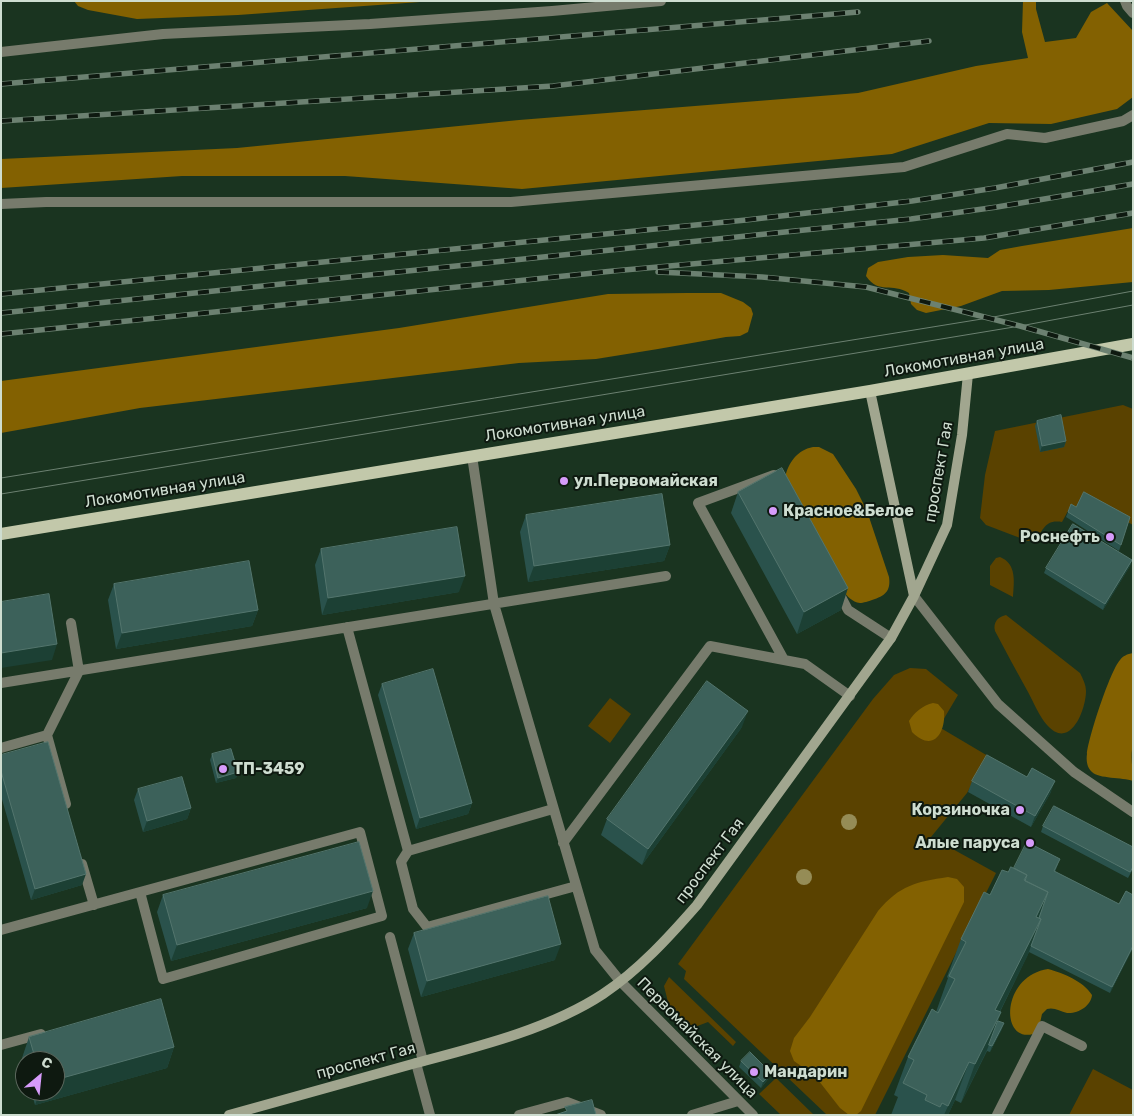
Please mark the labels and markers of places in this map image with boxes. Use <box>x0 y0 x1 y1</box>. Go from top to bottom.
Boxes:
place label: ул.Первомайская <box>574 471 718 491</box>
marker: ул.Первомайская <box>558 475 570 487</box>
place label: Красное&Белое <box>783 501 914 521</box>
marker: Красное&Белое <box>767 505 779 517</box>
place label: Роснефть <box>1020 527 1100 547</box>
marker: Роснефть <box>1104 531 1116 543</box>
place label: ТП-3459 <box>233 759 304 779</box>
marker: ТП-3459 <box>217 763 229 775</box>
place label: Корзиночка <box>911 800 1010 820</box>
marker: Корзиночка <box>1014 804 1026 816</box>
place label: Алые паруса <box>915 833 1020 853</box>
marker: Алые паруса <box>1024 837 1036 849</box>
place label: Мандарин <box>764 1062 847 1082</box>
marker: Мандарин <box>748 1066 760 1078</box>

